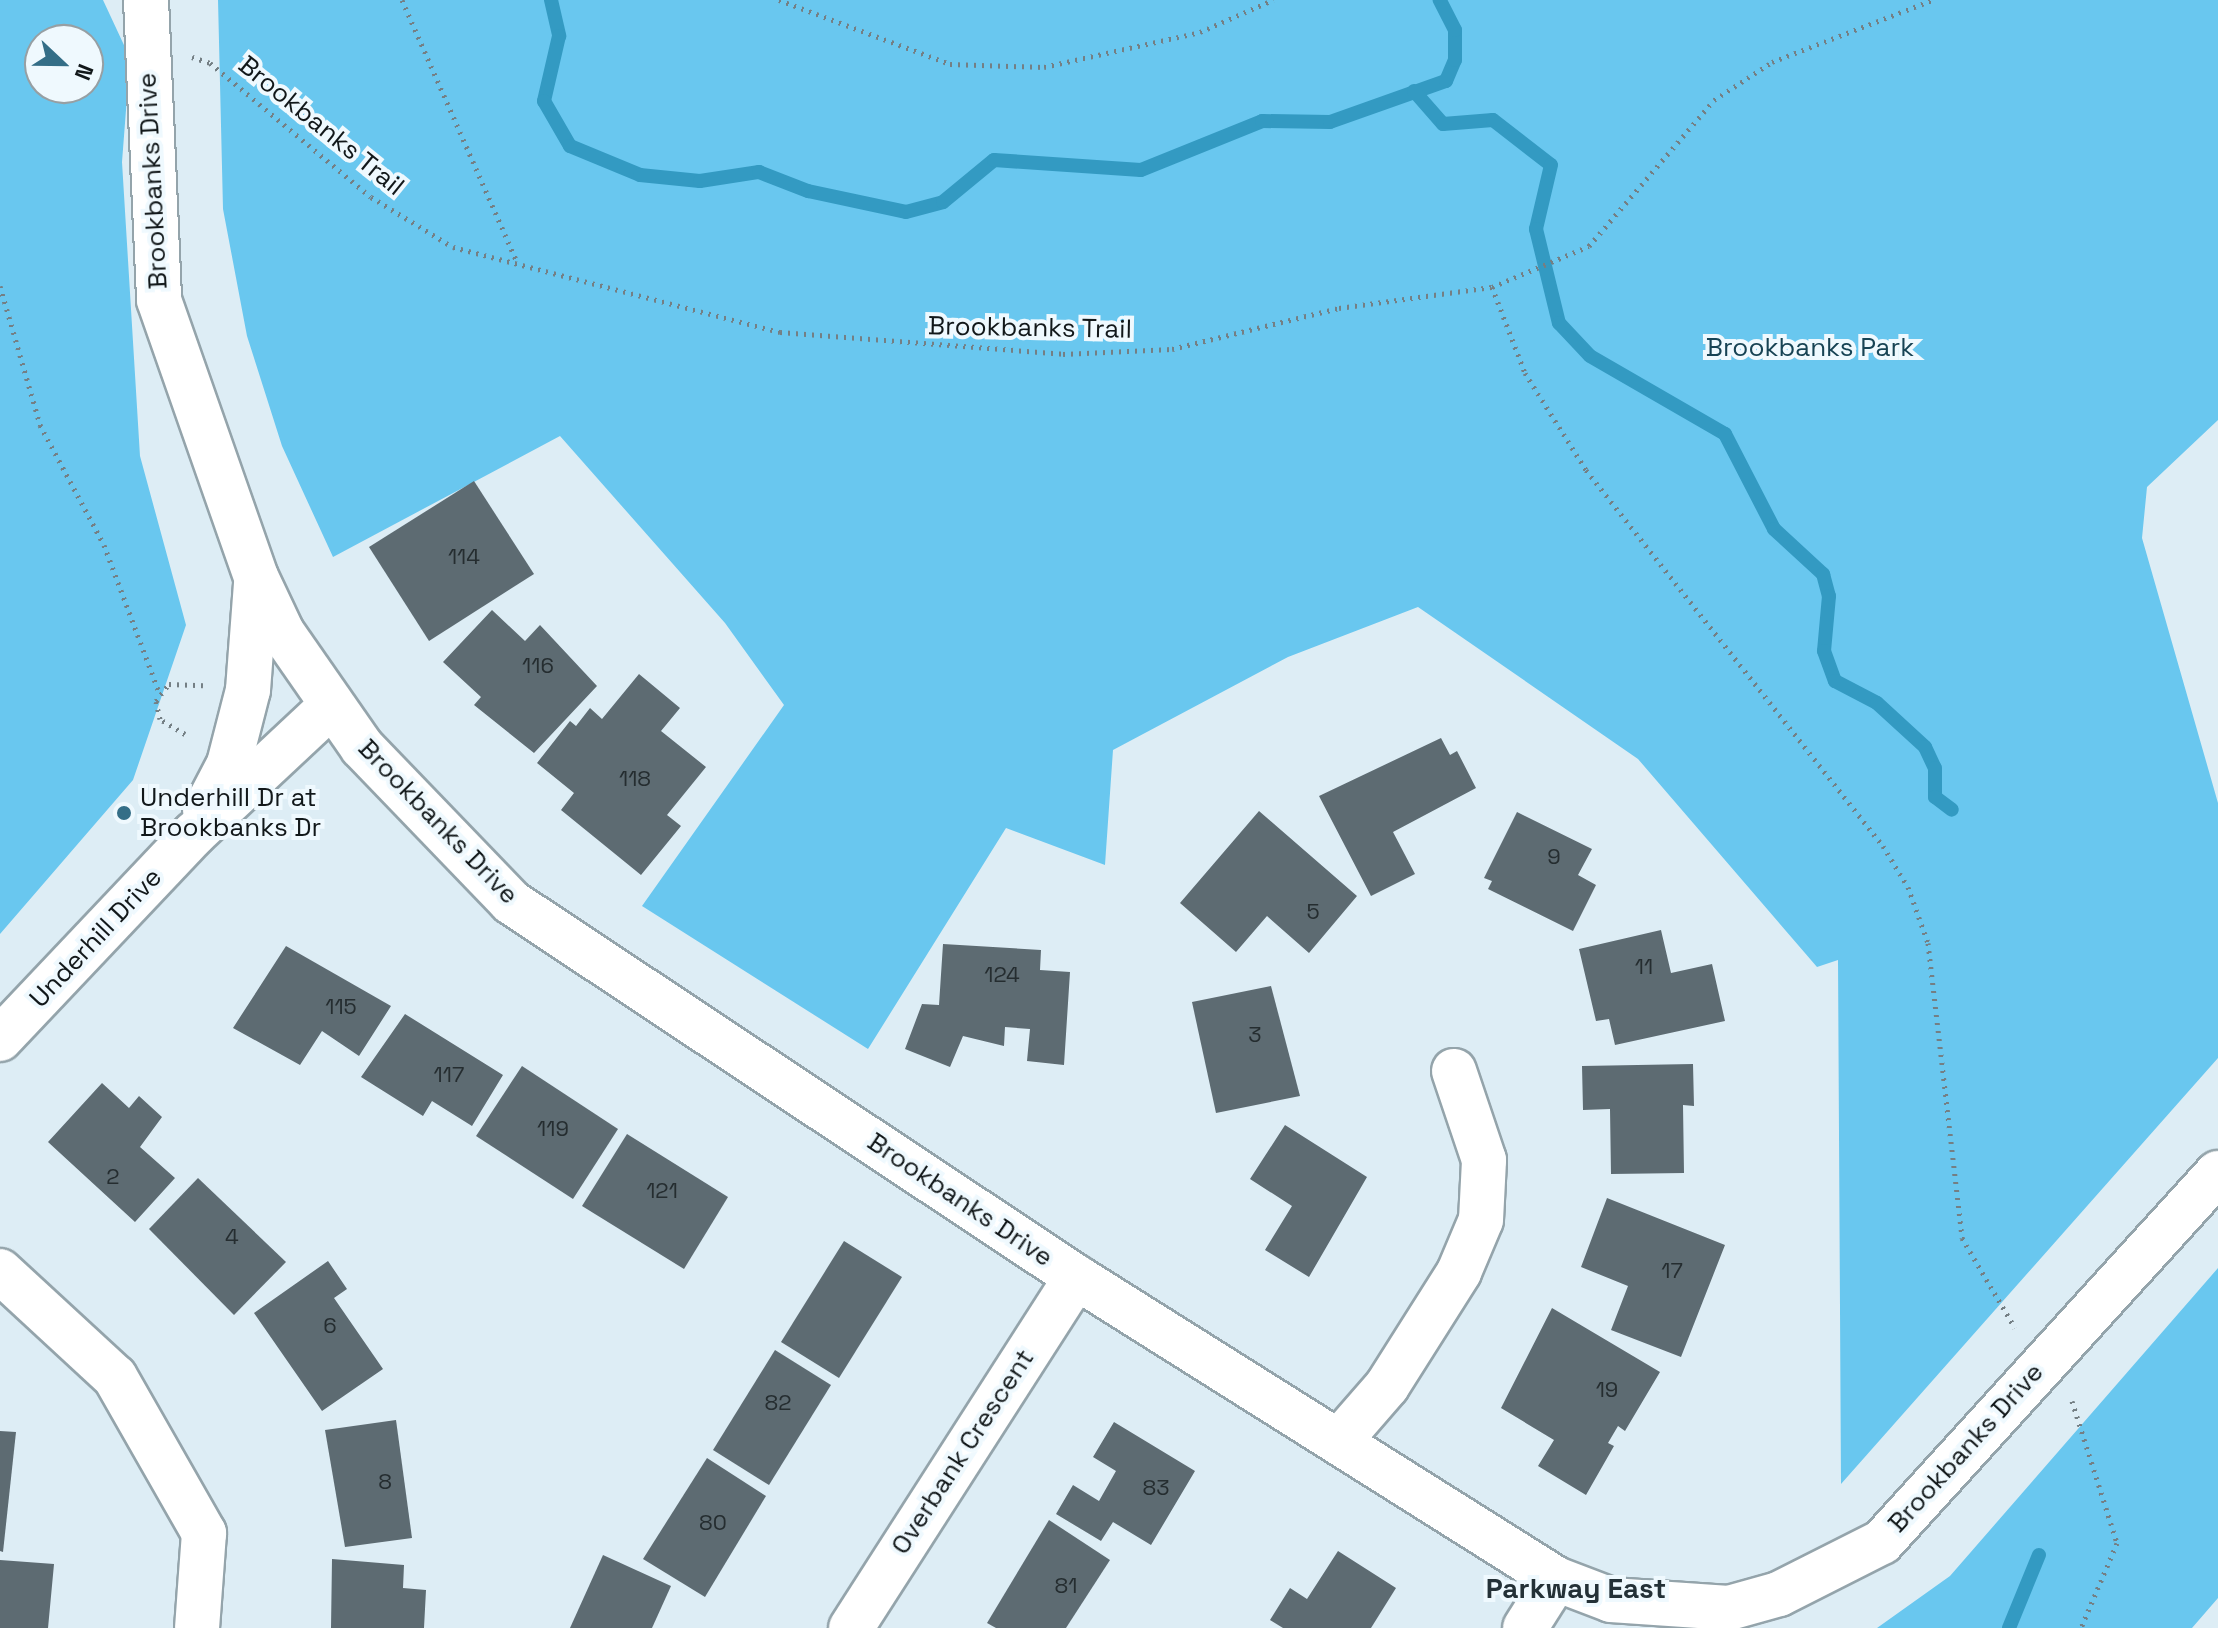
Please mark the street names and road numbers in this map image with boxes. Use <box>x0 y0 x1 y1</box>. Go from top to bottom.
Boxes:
street label: Brookbanks Trail <box>232 49 410 203</box>
street label: Brookbanks Drive <box>132 72 174 290</box>
street label: Brookbanks Trail <box>927 311 1133 345</box>
street label: Brookbanks Drive <box>352 733 524 911</box>
street label: Underhill Drive <box>23 862 169 1014</box>
street label: Brookbanks Drive <box>861 1127 1059 1273</box>
street label: Overbank Crescent <box>885 1344 1041 1560</box>
street label: Brookbanks Drive <box>1882 1357 2050 1539</box>

